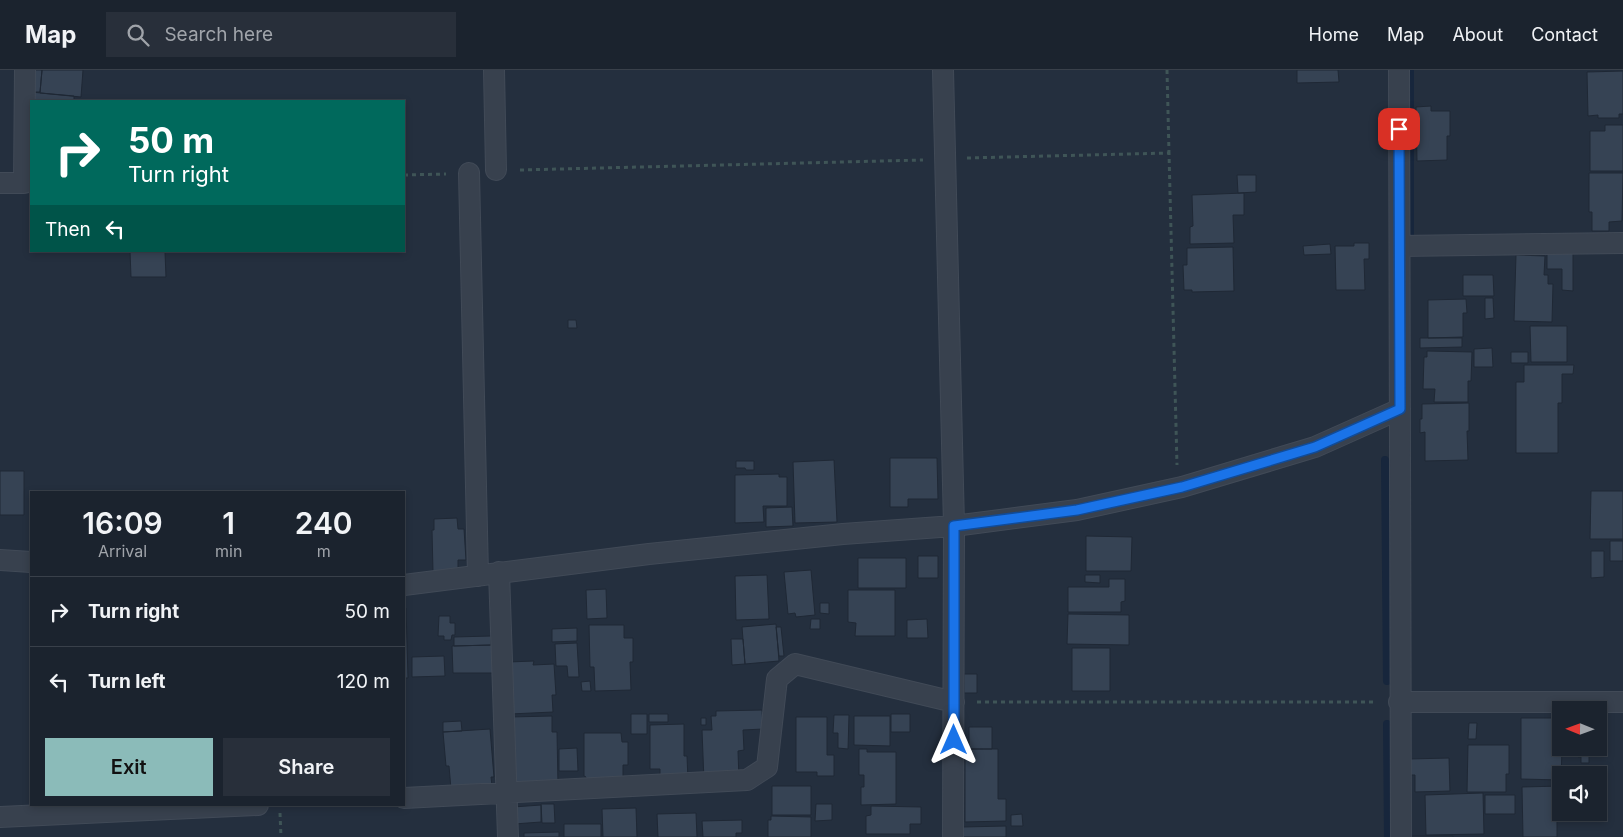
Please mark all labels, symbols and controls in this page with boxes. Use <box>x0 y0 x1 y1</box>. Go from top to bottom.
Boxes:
search box <box>106 12 456 57</box>
text: Map <box>25 20 76 49</box>
icon: search <box>124 21 152 49</box>
text: Search here <box>164 23 273 46</box>
text: Home <box>1309 24 1359 45</box>
text: Map <box>1387 24 1424 45</box>
text: About <box>1452 24 1503 45</box>
text: Contact <box>1531 24 1598 45</box>
pin <box>1378 108 1420 150</box>
icon: arrive <box>1385 115 1413 143</box>
text: 50 m <box>128 119 214 161</box>
icon: right <box>45 120 110 185</box>
text: Turn right <box>128 161 229 187</box>
icon: left <box>101 215 129 243</box>
text: Then <box>45 218 91 241</box>
text: 16:09 <box>82 505 163 541</box>
text: 1 <box>222 505 235 541</box>
text: 240 <box>295 505 353 541</box>
text: Arrival <box>98 541 147 561</box>
text: min <box>215 541 242 561</box>
text: m <box>317 541 331 561</box>
icon: right <box>45 598 73 626</box>
text: Turn right <box>88 600 179 623</box>
text: 50 m <box>344 600 390 623</box>
icon: left <box>45 668 73 696</box>
text: Turn left <box>88 670 166 693</box>
text: 120 m <box>337 670 390 693</box>
north arrow <box>1552 701 1608 756</box>
map controls <box>1552 701 1607 821</box>
position arrow <box>927 713 979 765</box>
button: Exit <box>45 738 213 796</box>
button: Share <box>223 738 390 796</box>
button: sound <box>1552 766 1607 821</box>

